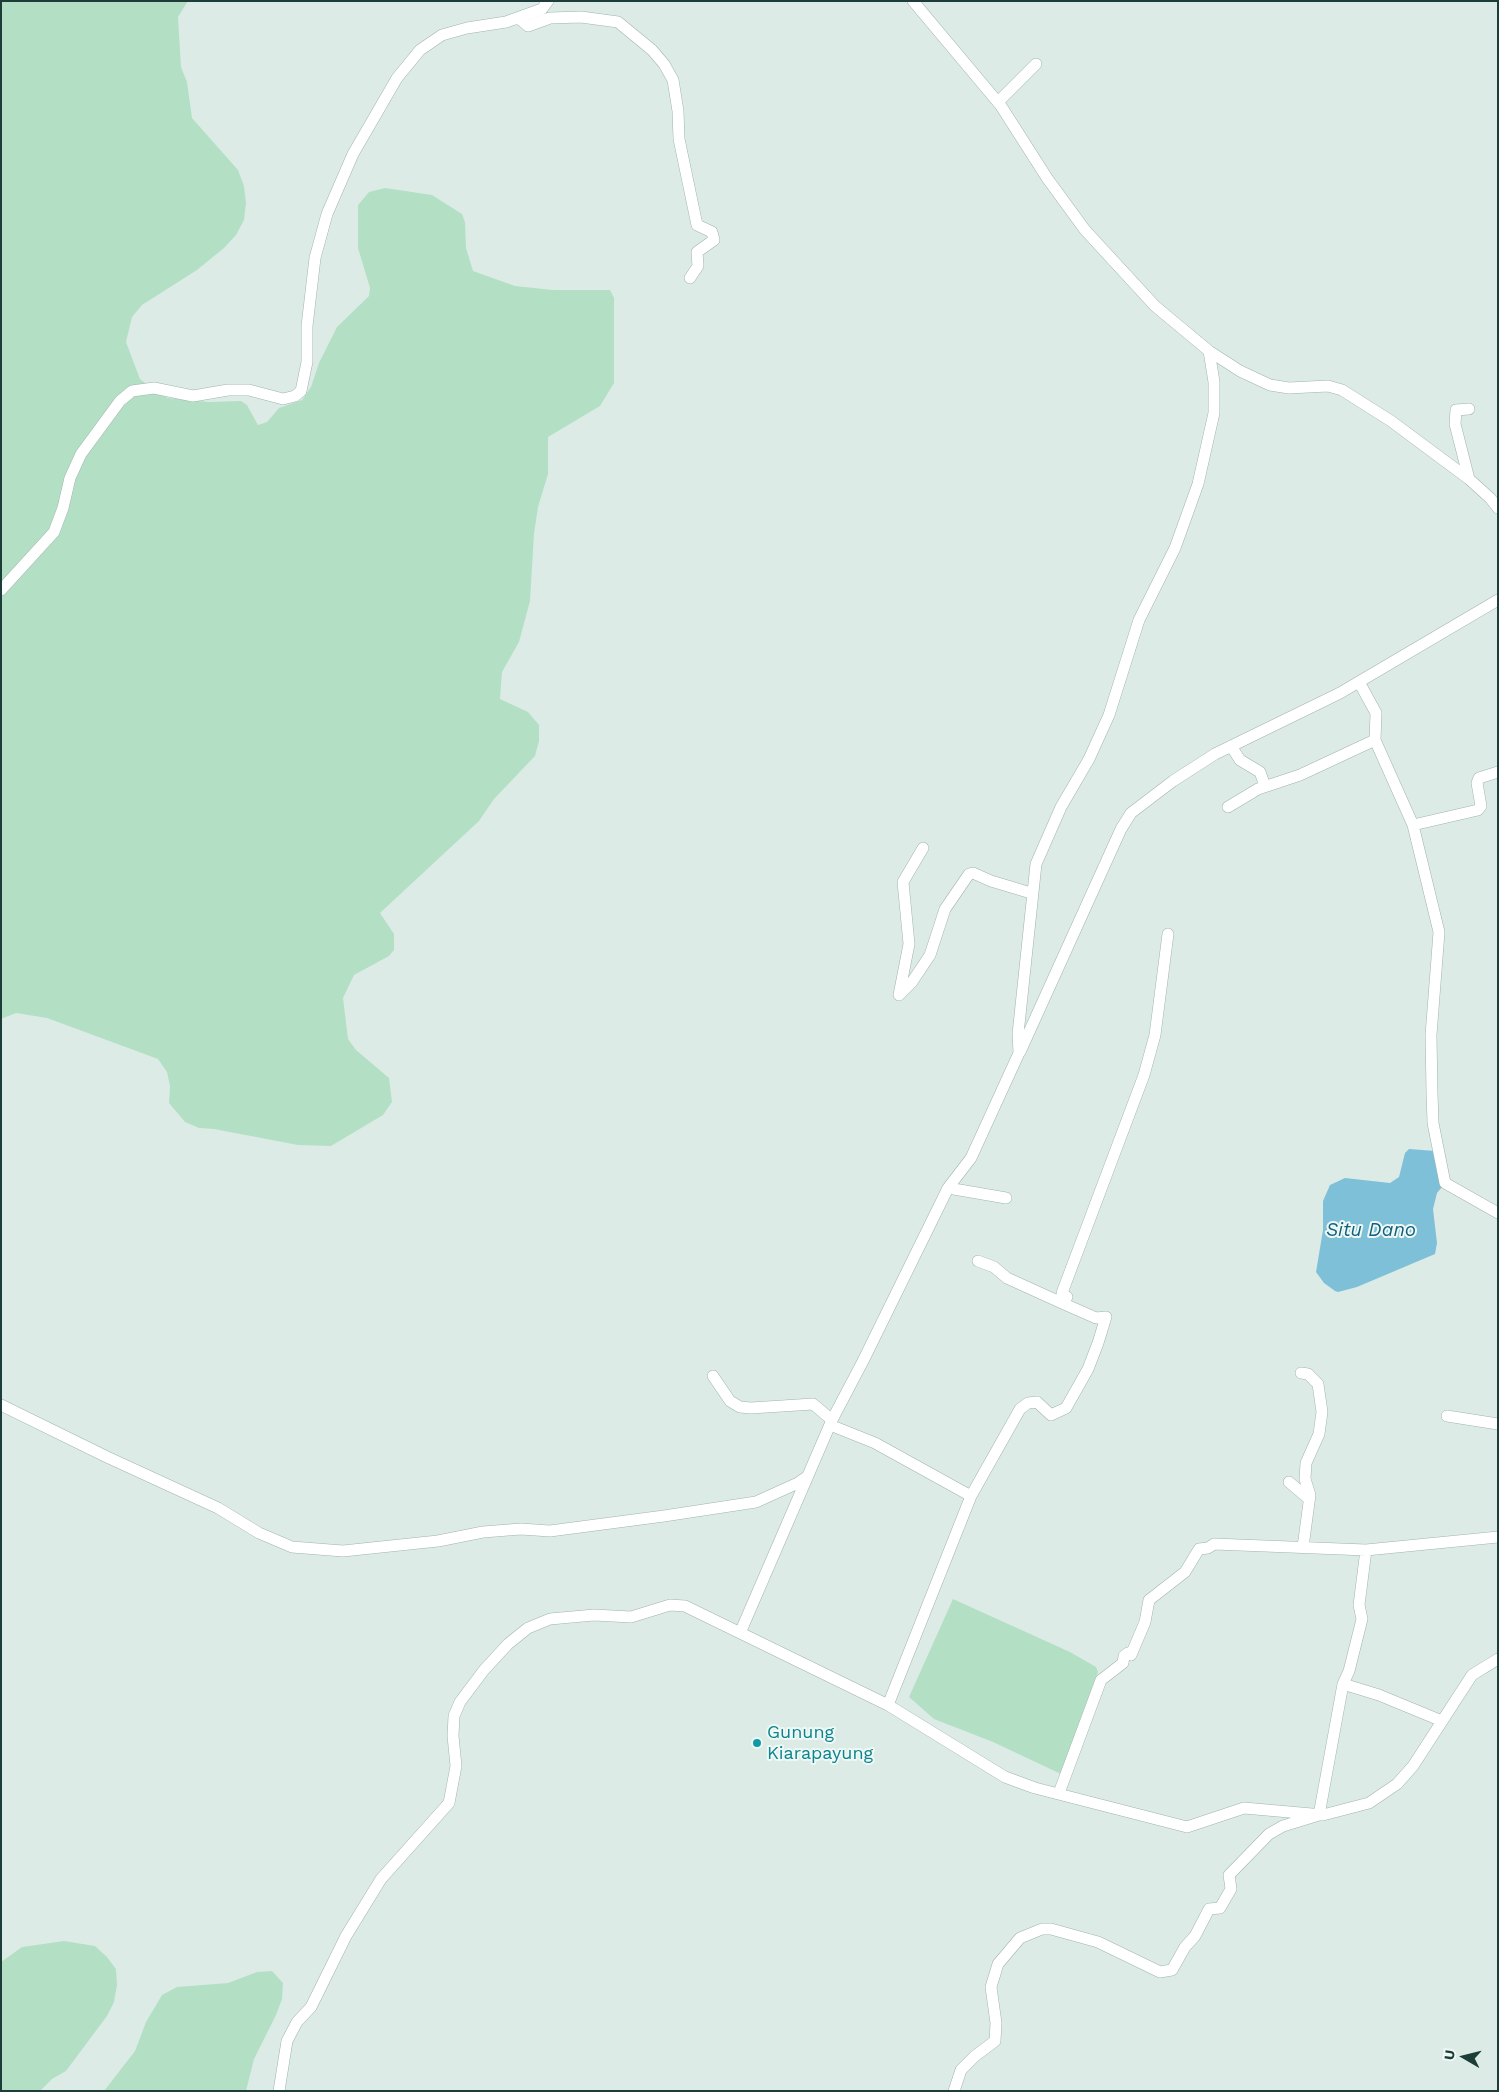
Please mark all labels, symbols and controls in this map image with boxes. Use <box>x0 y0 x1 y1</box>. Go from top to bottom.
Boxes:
water label: Situ Dano <box>1326 1219 1416 1241</box>
place label: Gunung Kiarapayung <box>767 1722 873 1765</box>
marker: Gunung Kiarapayung <box>751 1737 763 1749</box>
north arrow <box>1439 2032 1489 2082</box>
text: U <box>1441 2049 1458 2061</box>

